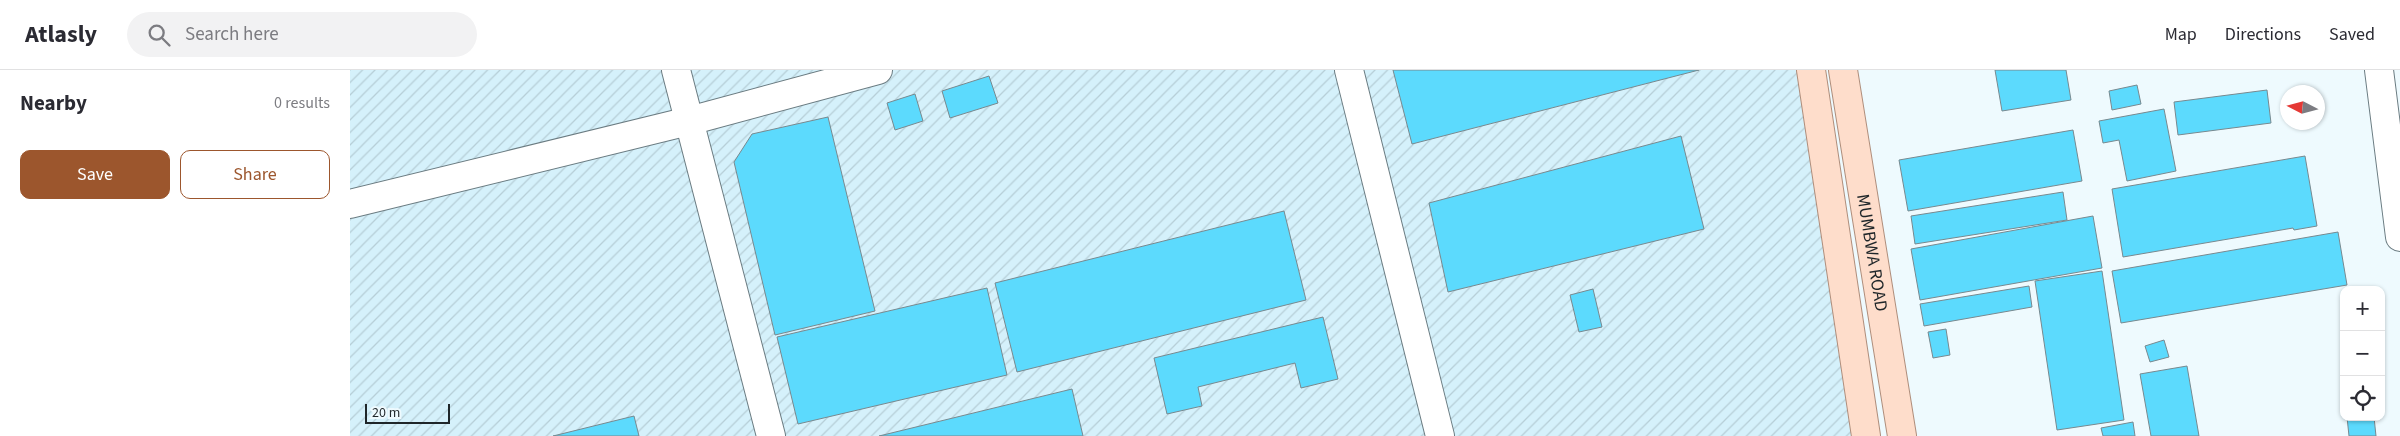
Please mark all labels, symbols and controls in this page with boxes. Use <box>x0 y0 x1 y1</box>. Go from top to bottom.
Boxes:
search box <box>127 12 477 57</box>
text: Atlasly <box>25 17 97 52</box>
icon: search <box>145 21 173 49</box>
text: Search here <box>185 21 279 48</box>
text: Map <box>2165 22 2197 47</box>
text: Directions <box>2225 22 2301 47</box>
text: Saved <box>2329 22 2375 47</box>
north arrow <box>2280 85 2325 130</box>
text: Nearby <box>20 88 87 118</box>
text: 0 results <box>274 92 330 114</box>
button: Save <box>20 150 170 199</box>
button: Share <box>180 150 330 199</box>
street label: MUMBWA ROAD <box>1851 192 1894 313</box>
map controls <box>2340 286 2385 421</box>
button: + <box>2340 286 2385 331</box>
button: − <box>2340 331 2385 376</box>
button: locate <box>2340 376 2385 421</box>
scale bar <box>365 401 450 424</box>
text: 20 m <box>372 403 400 423</box>

